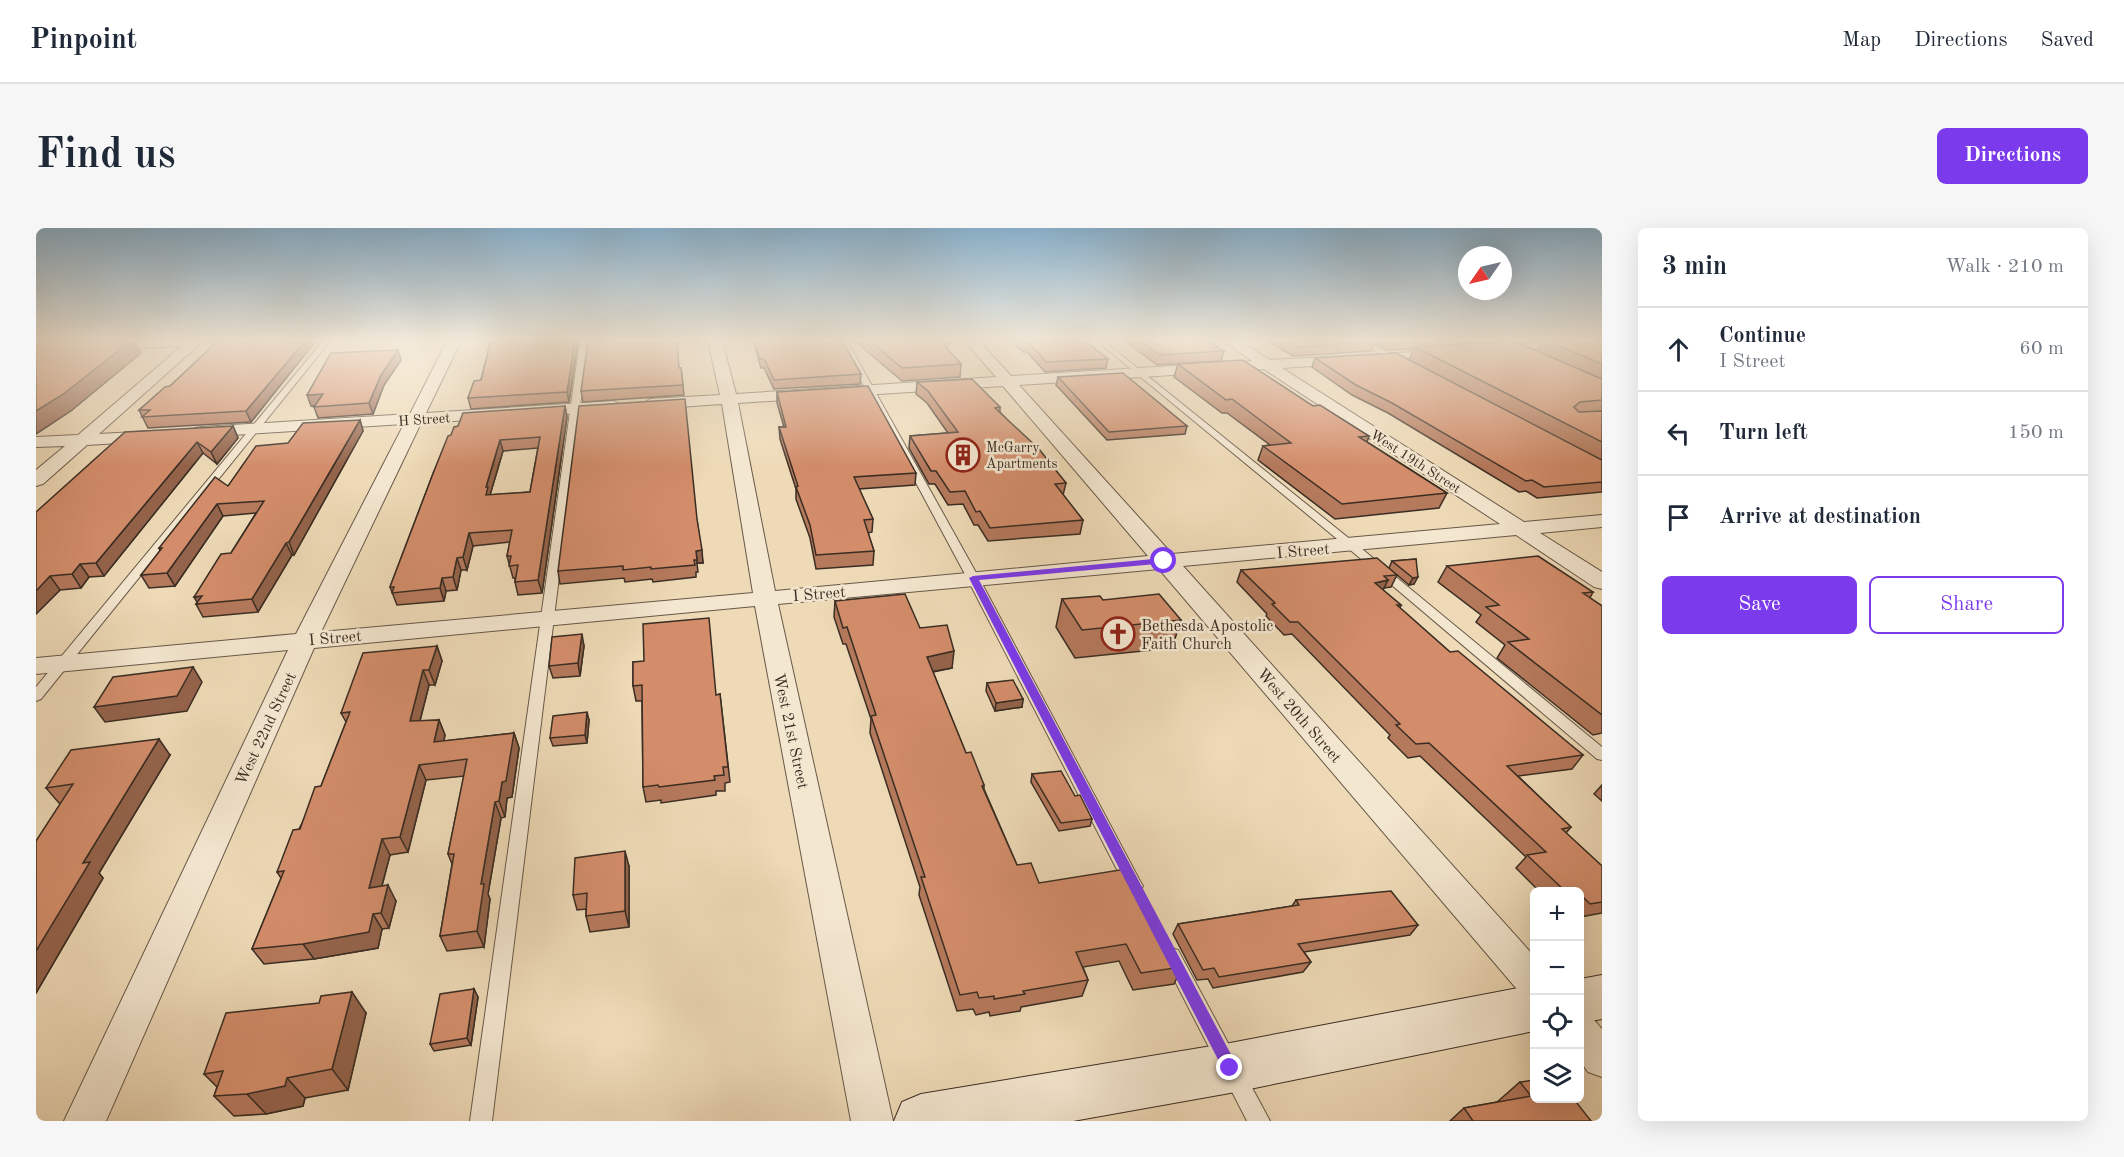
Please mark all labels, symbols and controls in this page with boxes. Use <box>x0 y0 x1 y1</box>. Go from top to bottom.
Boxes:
text: Pinpoint <box>30 27 137 55</box>
text: Map <box>1842 30 1881 51</box>
text: Directions <box>1914 30 2008 51</box>
text: Saved <box>2041 30 2094 51</box>
button: Directions <box>1937 128 2088 184</box>
text: Find us <box>36 135 175 177</box>
north arrow <box>1458 246 1512 300</box>
text: 3 min <box>1662 254 1727 280</box>
text: Walk · 210 m <box>1945 257 2064 277</box>
text: Continue <box>1719 325 1806 347</box>
icon: ahead <box>1662 333 1695 366</box>
text: 60 m <box>2019 339 2064 359</box>
text: I Street <box>1719 352 1785 372</box>
street label: H Street <box>398 411 451 429</box>
icon: left <box>1662 417 1695 450</box>
text: Turn left <box>1719 422 1808 444</box>
text: 150 m <box>2008 423 2064 443</box>
street label: West 19th Street <box>1368 427 1463 496</box>
building icon: McGarry Apartments <box>945 437 981 473</box>
place label: McGarry Apartments <box>986 441 1058 471</box>
icon: arrive <box>1662 501 1695 534</box>
text: Arrive at destination <box>1719 506 1921 528</box>
street label: I Street <box>1276 542 1331 562</box>
route start <box>1150 547 1176 573</box>
button: Save <box>1662 576 1857 634</box>
button: Share <box>1869 576 2064 634</box>
street label: I Street <box>792 585 847 605</box>
church icon: Bethesda Apostolic Faith Church <box>1100 616 1136 652</box>
place label: Bethesda Apostolic Faith Church <box>1141 619 1273 653</box>
street label: I Street <box>308 629 363 649</box>
street label: West 20th Street <box>1253 666 1344 767</box>
street label: West 22nd Street <box>234 670 300 788</box>
street label: West 21st Street <box>770 672 810 791</box>
map controls <box>1530 887 1584 1103</box>
button: + <box>1530 887 1584 941</box>
button: − <box>1530 941 1584 995</box>
button: locate <box>1530 995 1584 1049</box>
button: layers <box>1530 1049 1584 1103</box>
route end <box>1216 1054 1242 1080</box>

